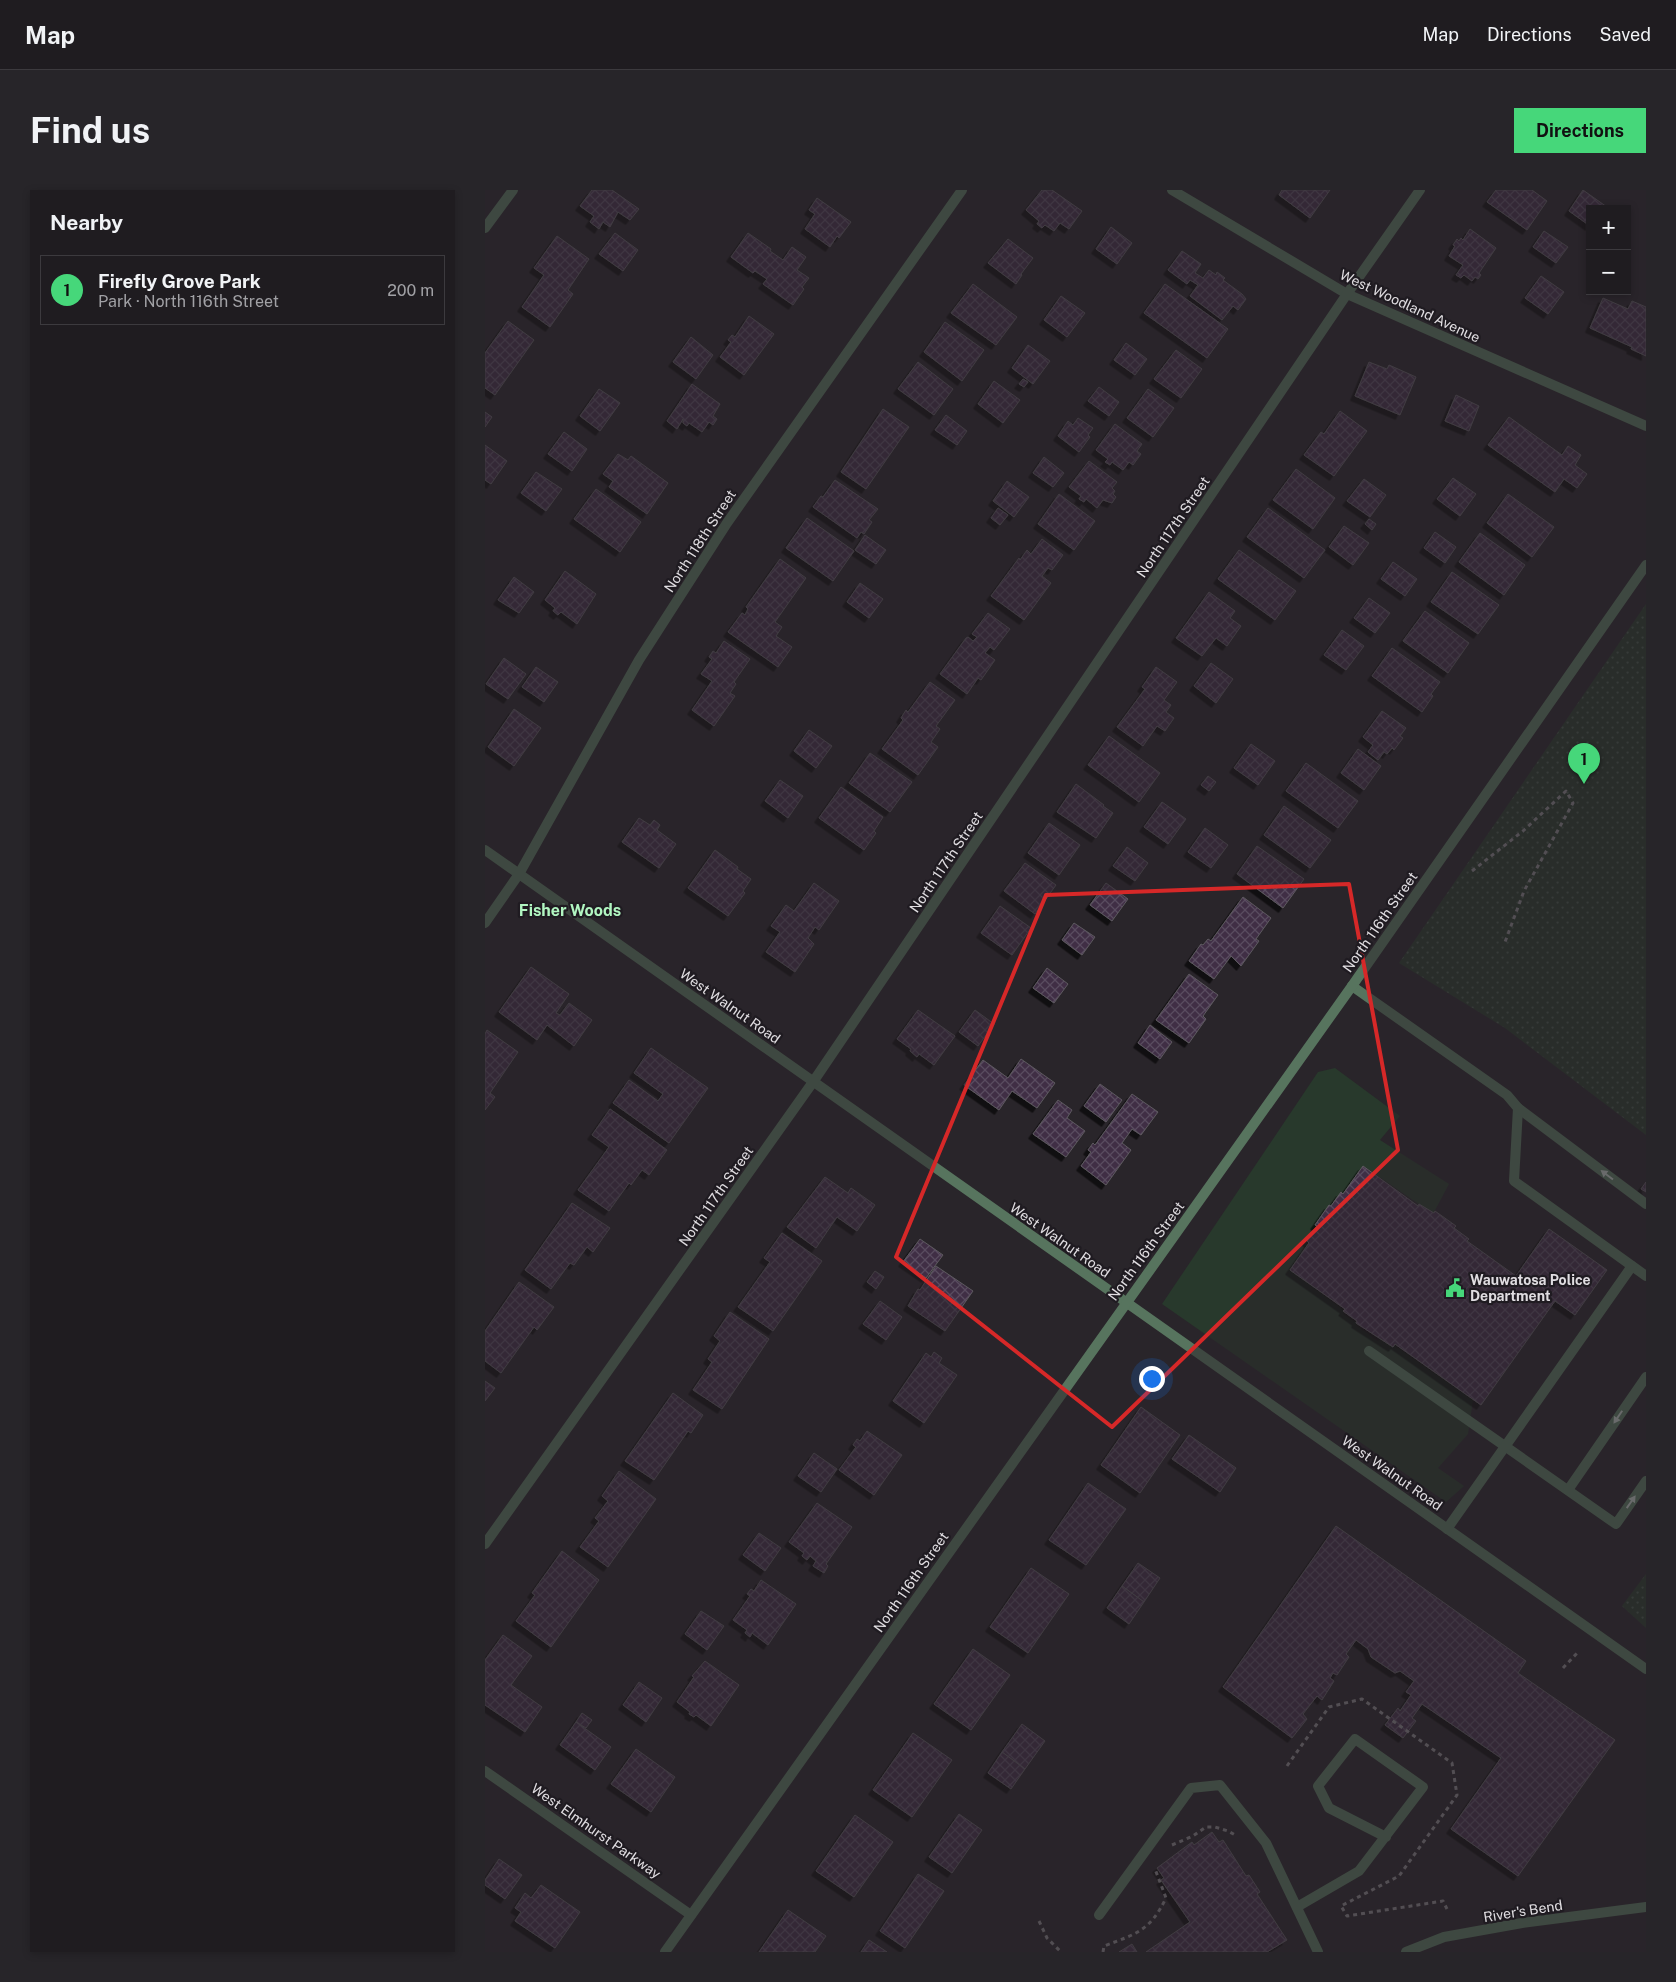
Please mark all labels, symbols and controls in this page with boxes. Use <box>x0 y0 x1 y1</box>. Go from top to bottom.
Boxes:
text: Map <box>25 21 75 49</box>
text: Map <box>1422 24 1459 45</box>
text: Directions <box>1487 24 1572 45</box>
text: Saved <box>1600 24 1651 45</box>
button: Directions <box>1514 108 1646 153</box>
text: Find us <box>30 110 150 151</box>
map controls <box>1586 205 1631 295</box>
button: + <box>1586 205 1631 250</box>
text: Nearby <box>50 210 123 235</box>
button: − <box>1586 250 1631 295</box>
street label: West Woodland Avenue <box>1337 266 1483 346</box>
text: Firefly Grove Park <box>98 270 261 292</box>
text: 1 <box>64 281 70 300</box>
text: 200 m <box>387 281 434 300</box>
text: Park · North 116th Street <box>98 292 279 311</box>
street label: North 117th Street <box>1133 474 1213 580</box>
street label: North 118th Street <box>661 487 739 595</box>
pin: 1 <box>1568 743 1600 784</box>
street label: North 117th Street <box>906 809 986 915</box>
street label: North 116th Street <box>1339 869 1421 975</box>
district label: Fisher Woods <box>519 901 621 920</box>
street label: West Walnut Road <box>677 965 783 1047</box>
street label: North 117th Street <box>676 1143 756 1249</box>
one-way arrow <box>1600 1170 1614 1180</box>
street label: North 116th Street <box>1105 1198 1187 1304</box>
street label: West Walnut Road <box>1007 1199 1113 1281</box>
place label: Wauwatosa Police Department <box>1470 1272 1591 1304</box>
public building icon: Wauwatosa Police Department <box>1444 1277 1466 1299</box>
your location <box>1139 1366 1165 1392</box>
one-way arrow <box>1613 1410 1623 1424</box>
street label: West Walnut Road <box>1339 1432 1445 1514</box>
one-way arrow <box>1626 1496 1636 1509</box>
street label: North 116th Street <box>870 1529 952 1635</box>
street label: West Elmhurst Parkway <box>528 1780 664 1882</box>
street label: River's Bend <box>1482 1897 1564 1925</box>

